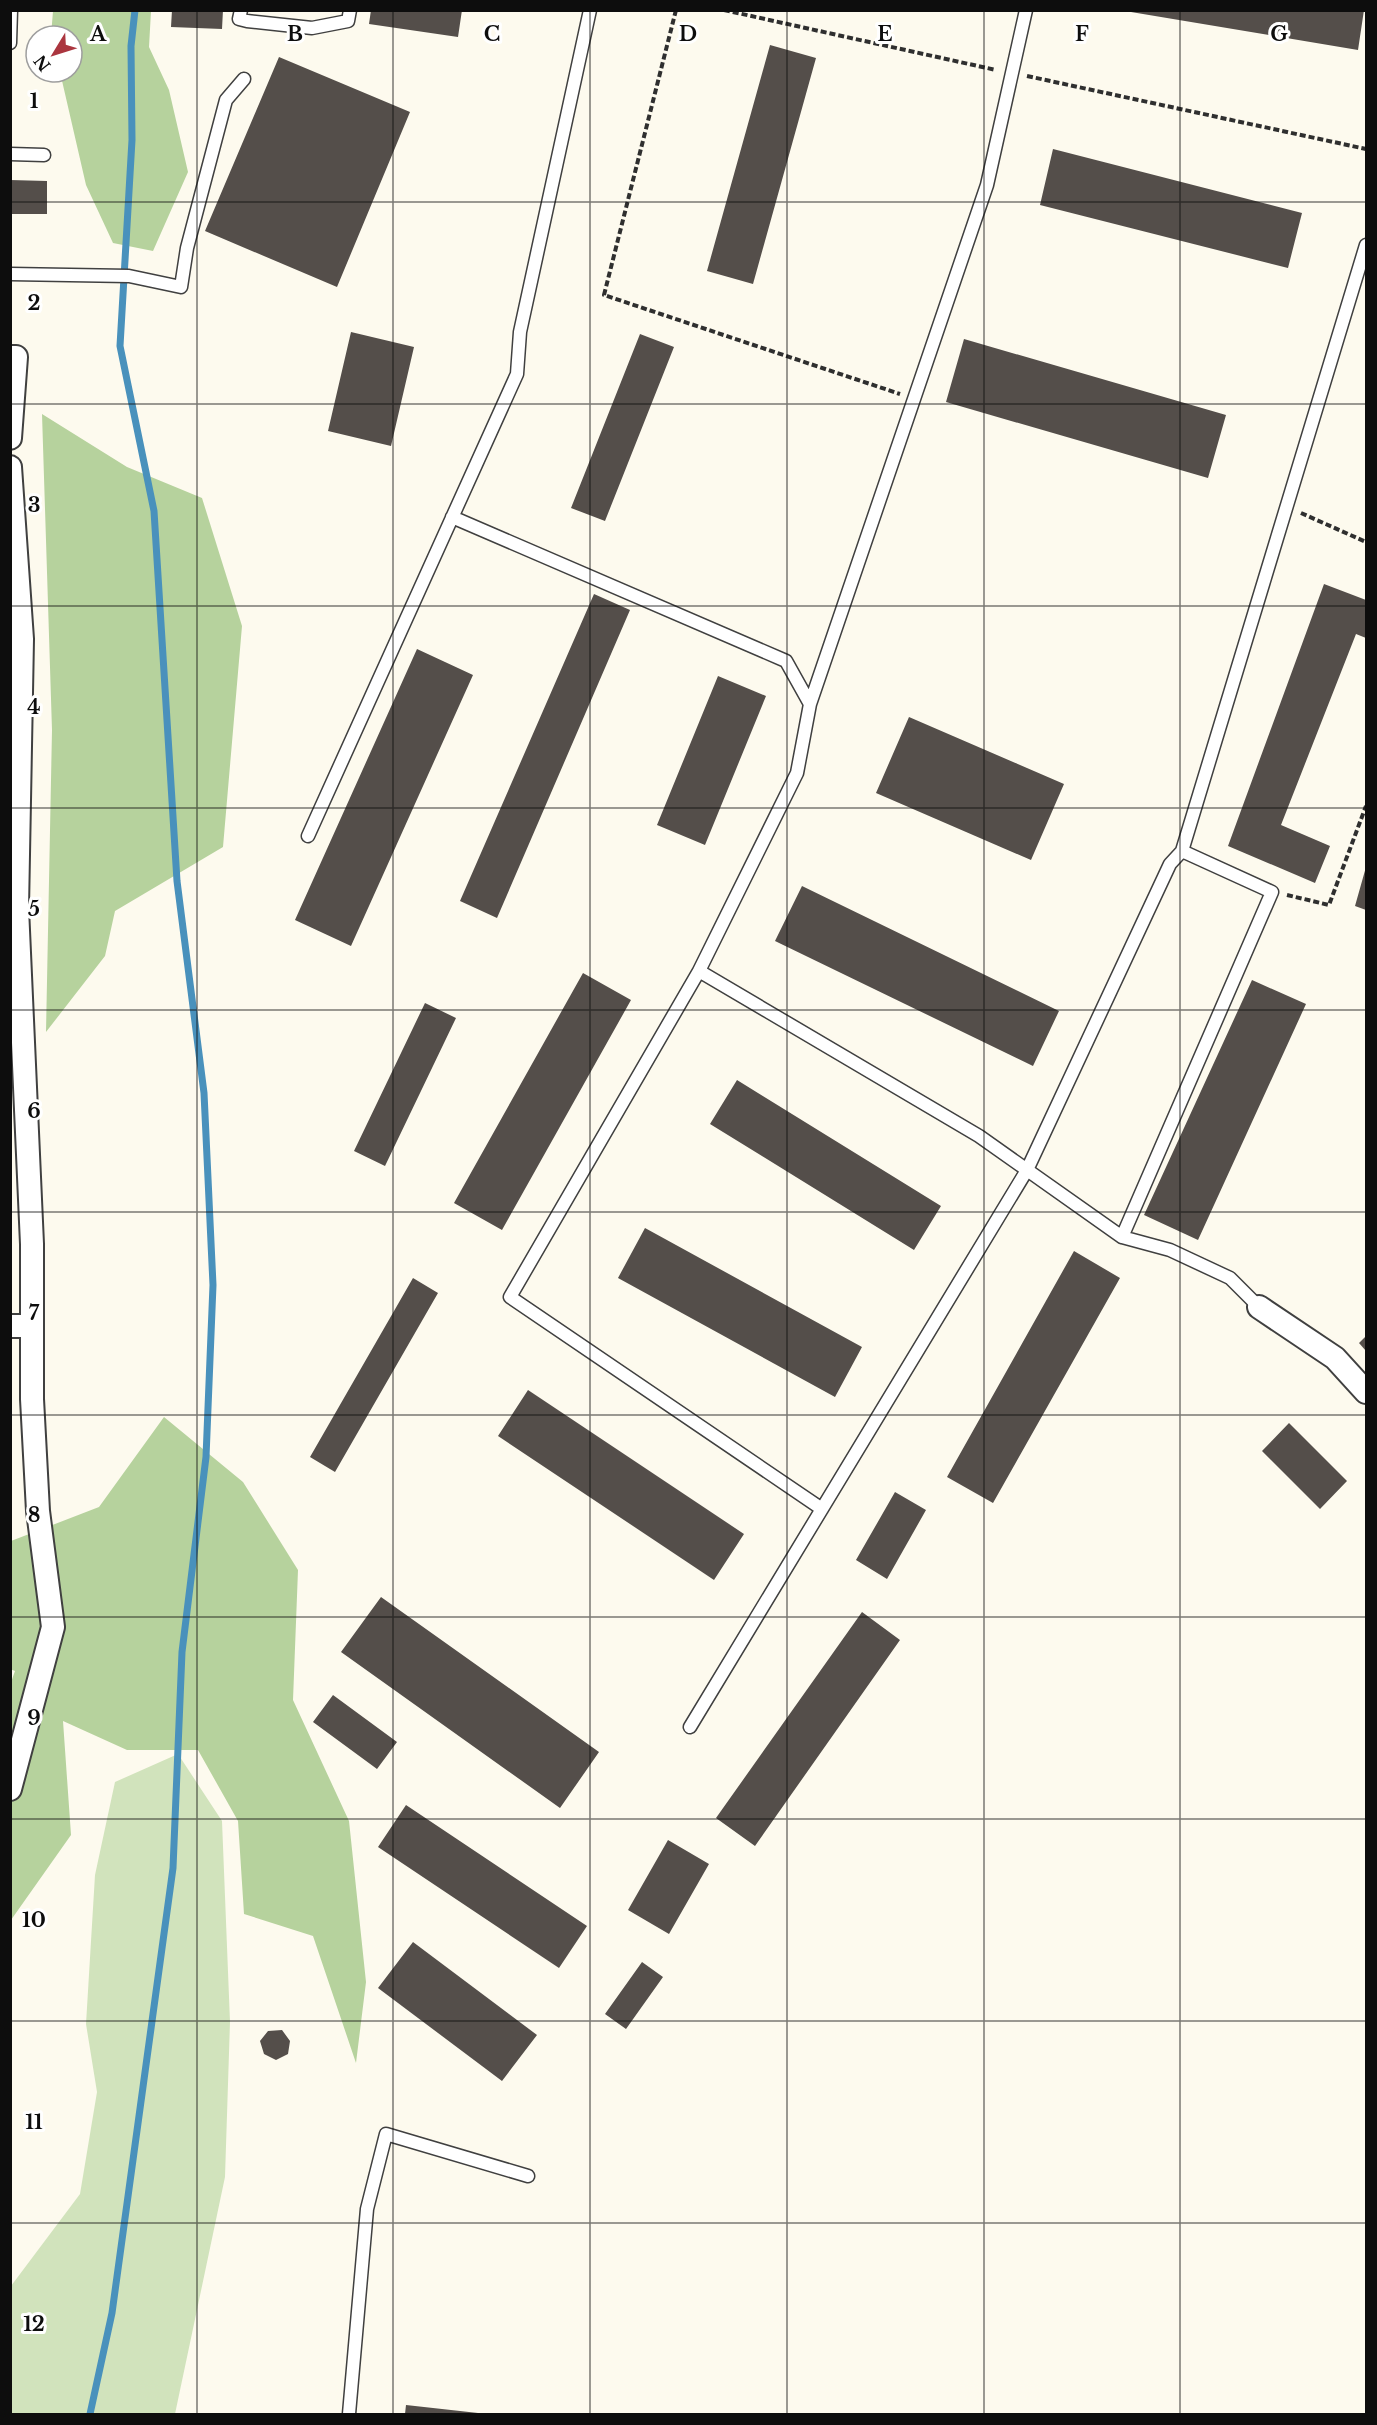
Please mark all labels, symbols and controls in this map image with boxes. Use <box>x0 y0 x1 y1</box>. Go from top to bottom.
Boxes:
text: A <box>89 22 107 46</box>
text: B <box>287 22 303 46</box>
text: C <box>484 22 500 46</box>
text: D <box>679 22 697 46</box>
text: E <box>877 22 893 46</box>
text: F <box>1075 22 1089 46</box>
text: G <box>1270 22 1288 46</box>
north arrow <box>24 24 84 84</box>
text: N <box>30 51 55 75</box>
text: 1 <box>30 89 39 113</box>
text: 2 <box>27 291 41 315</box>
text: 3 <box>28 493 40 517</box>
text: 4 <box>27 695 41 719</box>
text: 5 <box>28 897 40 921</box>
text: 6 <box>27 1099 41 1123</box>
text: 7 <box>29 1301 40 1325</box>
text: 8 <box>28 1503 40 1527</box>
text: 9 <box>27 1706 41 1730</box>
text: 10 <box>22 1908 46 1932</box>
text: 11 <box>25 2110 43 2134</box>
text: 12 <box>23 2312 45 2336</box>

